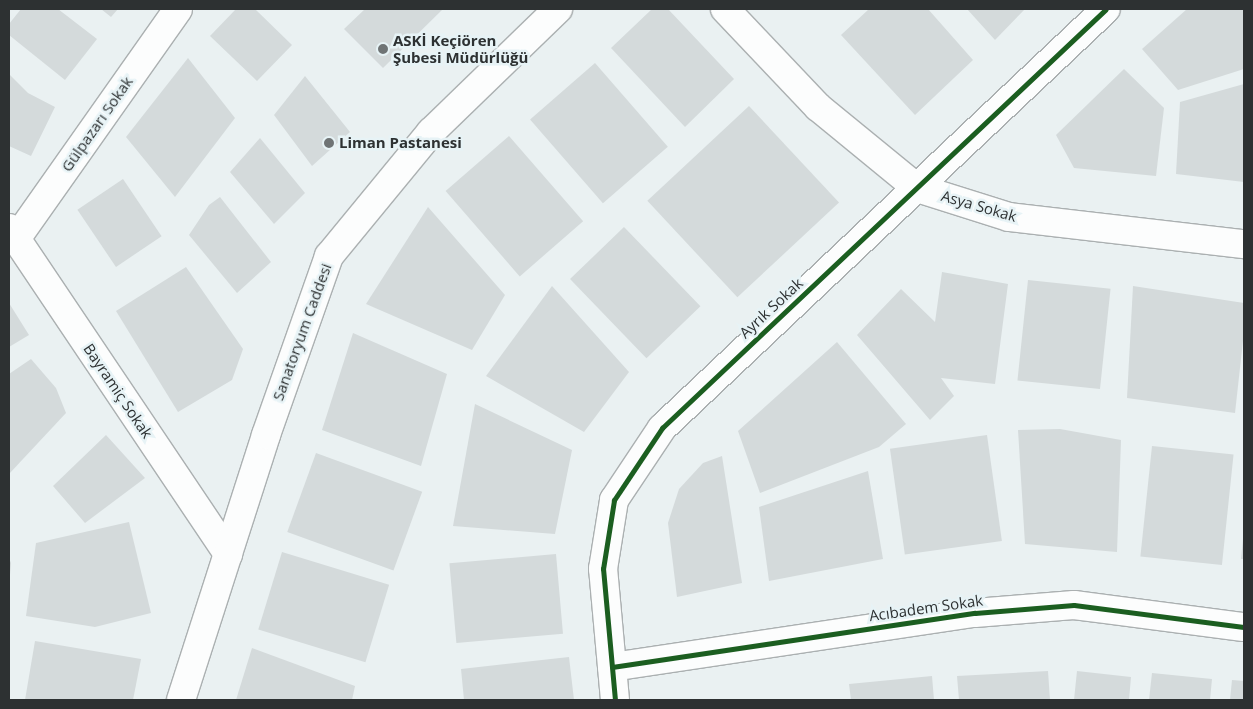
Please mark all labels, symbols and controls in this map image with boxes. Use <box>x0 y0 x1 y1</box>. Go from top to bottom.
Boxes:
place label: ASKİ Keçiören Şubesi Müdürlüğü <box>393 31 528 66</box>
marker: ASKİ Keçiören Şubesi Müdürlüğü <box>377 43 389 55</box>
street label: Gülpazarı Sokak <box>58 73 136 175</box>
place label: Liman Pastanesi <box>339 134 462 152</box>
marker: Liman Pastanesi <box>323 137 335 149</box>
street label: Asya Sokak <box>939 187 1019 225</box>
street label: Sanatoryum Caddesi <box>269 261 335 403</box>
street label: Ayrık Sokak <box>736 274 806 342</box>
street label: Bayramiç Sokak <box>80 340 156 442</box>
street label: Acıbadem Sokak <box>868 591 984 625</box>

